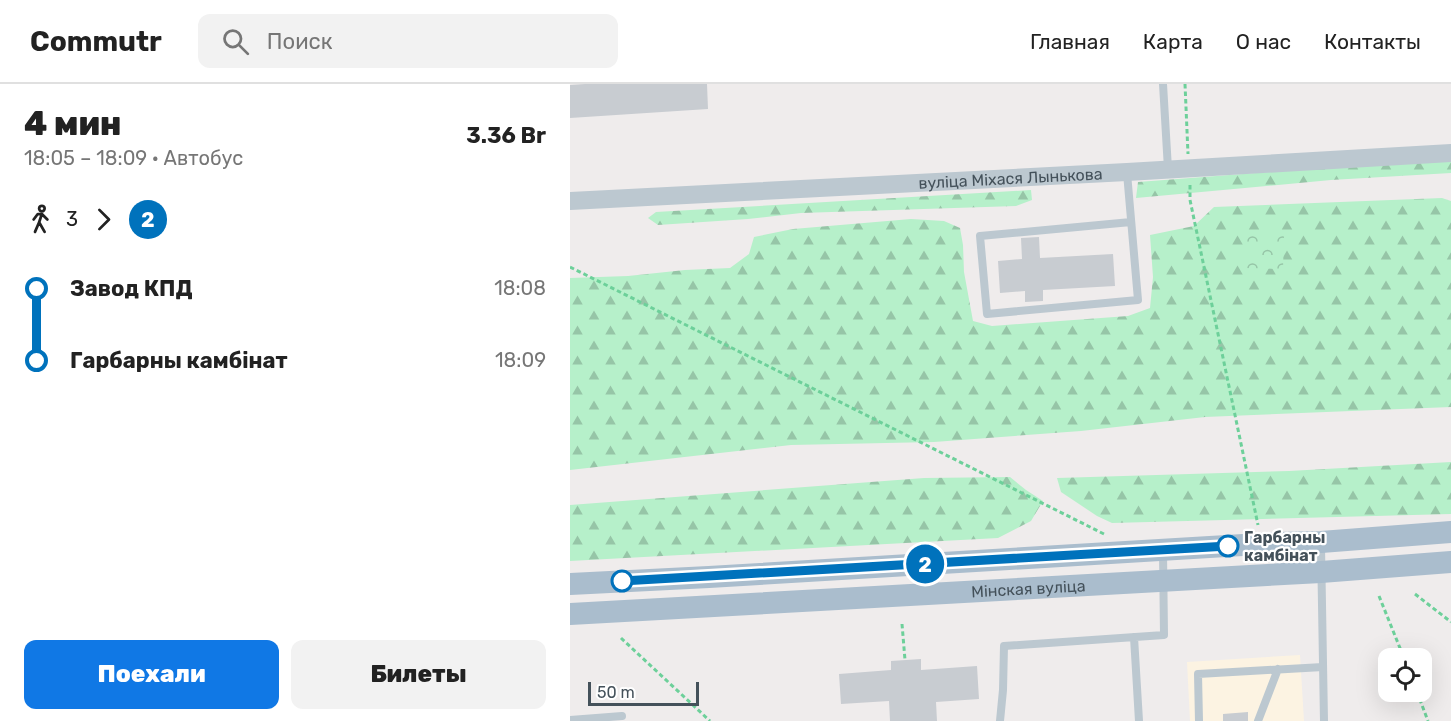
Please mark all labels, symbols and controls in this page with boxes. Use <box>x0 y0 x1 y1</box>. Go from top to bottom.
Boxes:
search box <box>198 14 618 68</box>
text: Commutr <box>30 25 162 58</box>
icon: search <box>219 25 252 58</box>
text: Поиск <box>267 28 332 55</box>
text: Главная <box>1030 29 1110 54</box>
text: Карта <box>1143 29 1203 54</box>
text: О нас <box>1236 29 1291 54</box>
text: Контакты <box>1324 29 1421 54</box>
text: 4 мин <box>24 104 121 143</box>
text: 3.36 Br <box>466 122 546 149</box>
text: 18:05 – 18:09 · Автобус <box>24 146 243 170</box>
street label: вуліца Міхася Лынькова <box>918 164 1103 192</box>
icon: walk <box>24 203 57 236</box>
icon: forward <box>87 203 120 236</box>
text: 3 <box>66 207 78 231</box>
text: 2 <box>141 207 155 232</box>
text: Завод КПД <box>70 275 193 302</box>
text: 18:08 <box>494 276 546 300</box>
text: Гарбарны камбінат <box>70 347 288 374</box>
text: 18:09 <box>495 348 546 372</box>
place label: Гарбарны камбінат <box>1244 528 1325 565</box>
marker: Гарбарны камбінат <box>1217 535 1239 557</box>
line badge: 2 <box>906 544 944 584</box>
text: 2 <box>918 552 932 577</box>
unlabelled marker <box>611 570 633 592</box>
street label: Мінская вуліца <box>971 576 1086 601</box>
button: Поехали <box>24 640 279 709</box>
button: Билеты <box>291 640 546 709</box>
map controls <box>1378 648 1432 702</box>
button: locate <box>1378 648 1432 702</box>
scale bar <box>588 679 699 706</box>
text: 50 m <box>597 683 635 702</box>

